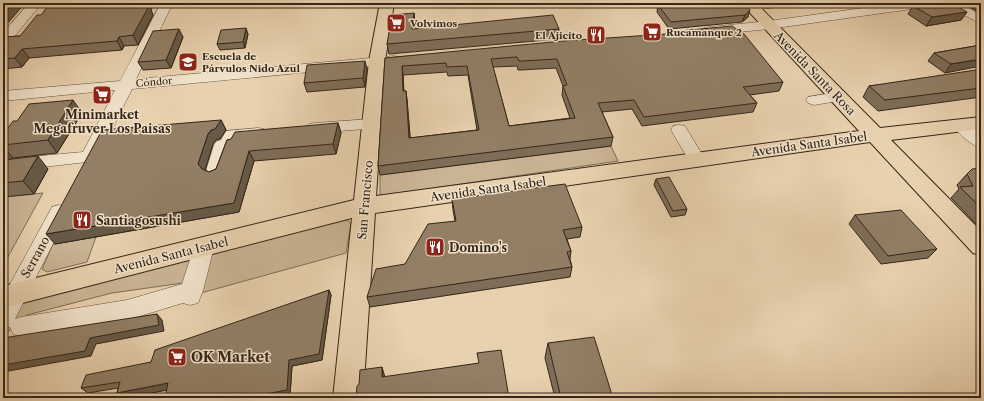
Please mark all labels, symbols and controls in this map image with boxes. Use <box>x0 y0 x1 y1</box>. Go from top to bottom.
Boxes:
supermarket icon: Volvimos <box>385 12 407 34</box>
place label: Volvimos <box>409 17 458 30</box>
supermarket icon: Rucamanque 2 <box>641 21 663 43</box>
restaurant icon: El Ajicito <box>585 24 607 46</box>
place label: Rucamanque 2 <box>666 26 742 39</box>
street label: Avenida Santa Rosa <box>770 27 859 119</box>
place label: El Ajicito <box>535 29 582 42</box>
place label: Escuela de Párvulos Nido Azul <box>202 50 300 75</box>
school or university icon: Escuela de Párvulos Nido Azul <box>177 51 199 73</box>
street label: Cóndor <box>135 74 174 90</box>
supermarket icon: Minimarket Megafruver Los Paisas <box>91 84 113 106</box>
place label: Minimarket Megafruver Los Paisas <box>34 107 171 136</box>
street label: Avenida Santa Isabel <box>749 128 868 160</box>
street label: San Francisco <box>354 160 376 240</box>
street label: Avenida Santa Isabel <box>428 173 547 205</box>
restaurant icon: Santiagosushi <box>71 209 93 231</box>
place label: Santiagosushi <box>96 213 182 228</box>
street label: Avenida Santa Isabel <box>111 233 230 277</box>
street label: Serrano <box>17 234 53 280</box>
restaurant icon: Domino's <box>424 236 446 258</box>
place label: Domino's <box>449 240 507 255</box>
supermarket icon: OK Market <box>166 346 188 368</box>
place label: OK Market <box>191 348 270 366</box>

